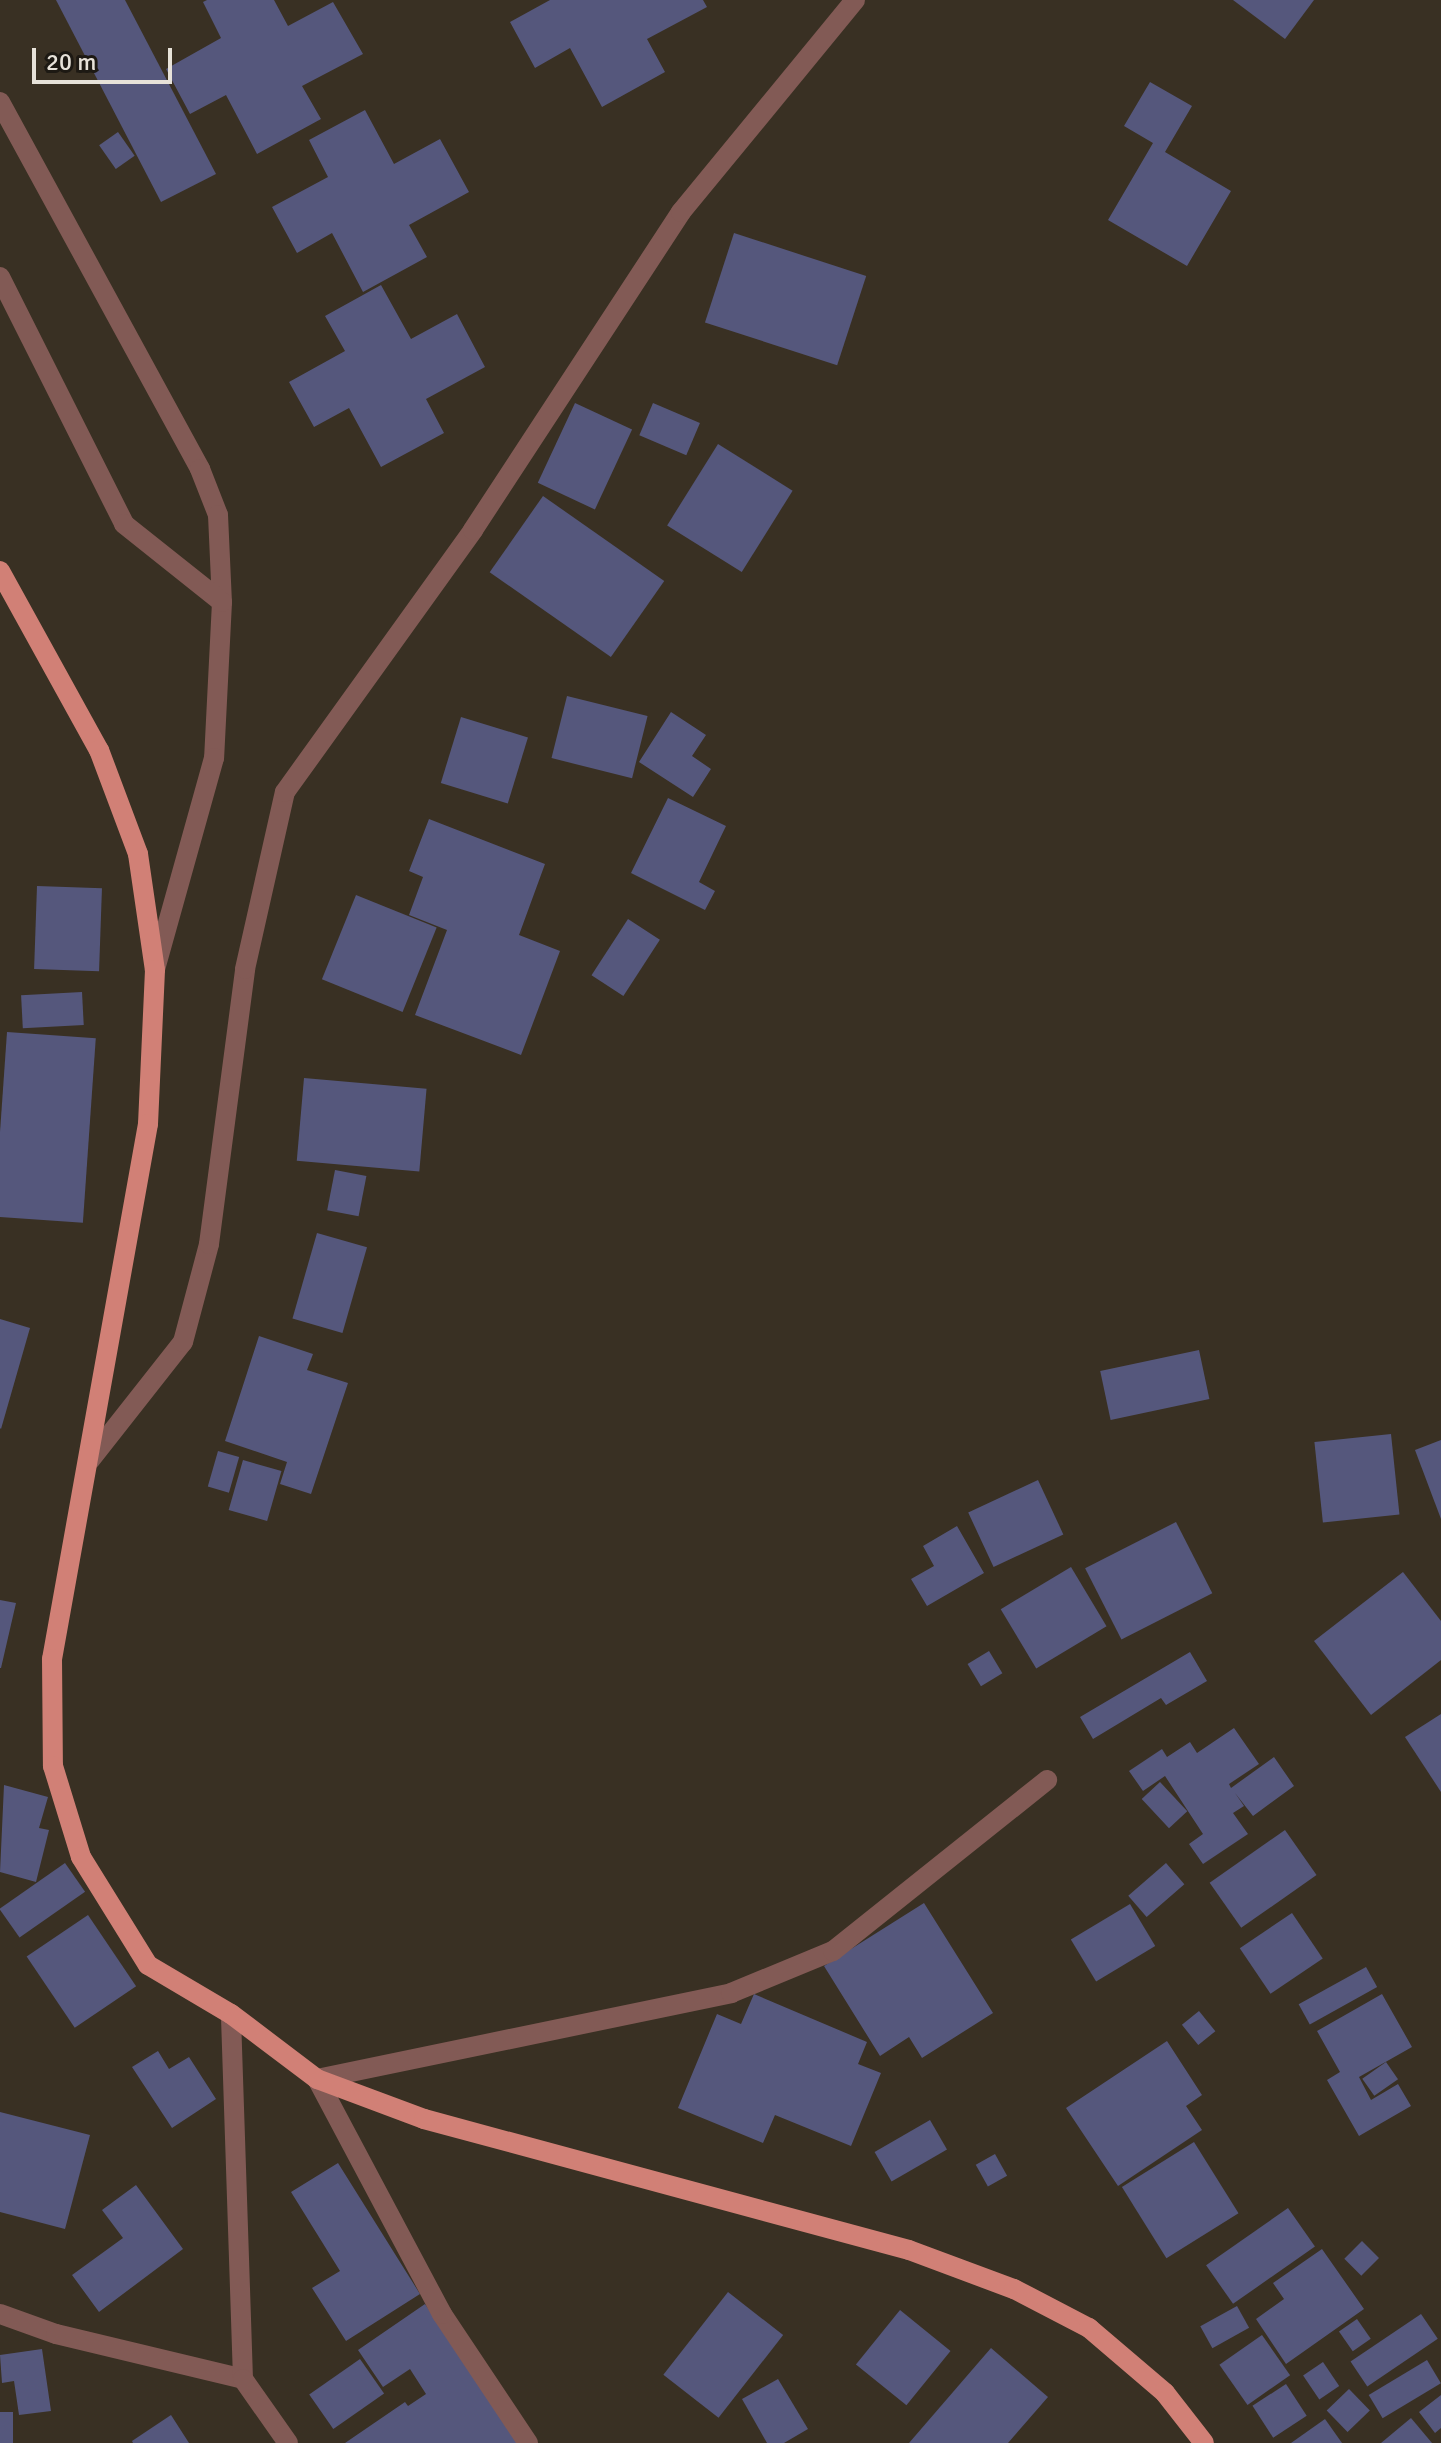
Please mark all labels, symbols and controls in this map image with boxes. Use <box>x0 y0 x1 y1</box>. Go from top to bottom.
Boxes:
scale bar <box>36 32 176 82</box>
text: 20 m <box>46 47 96 77</box>

